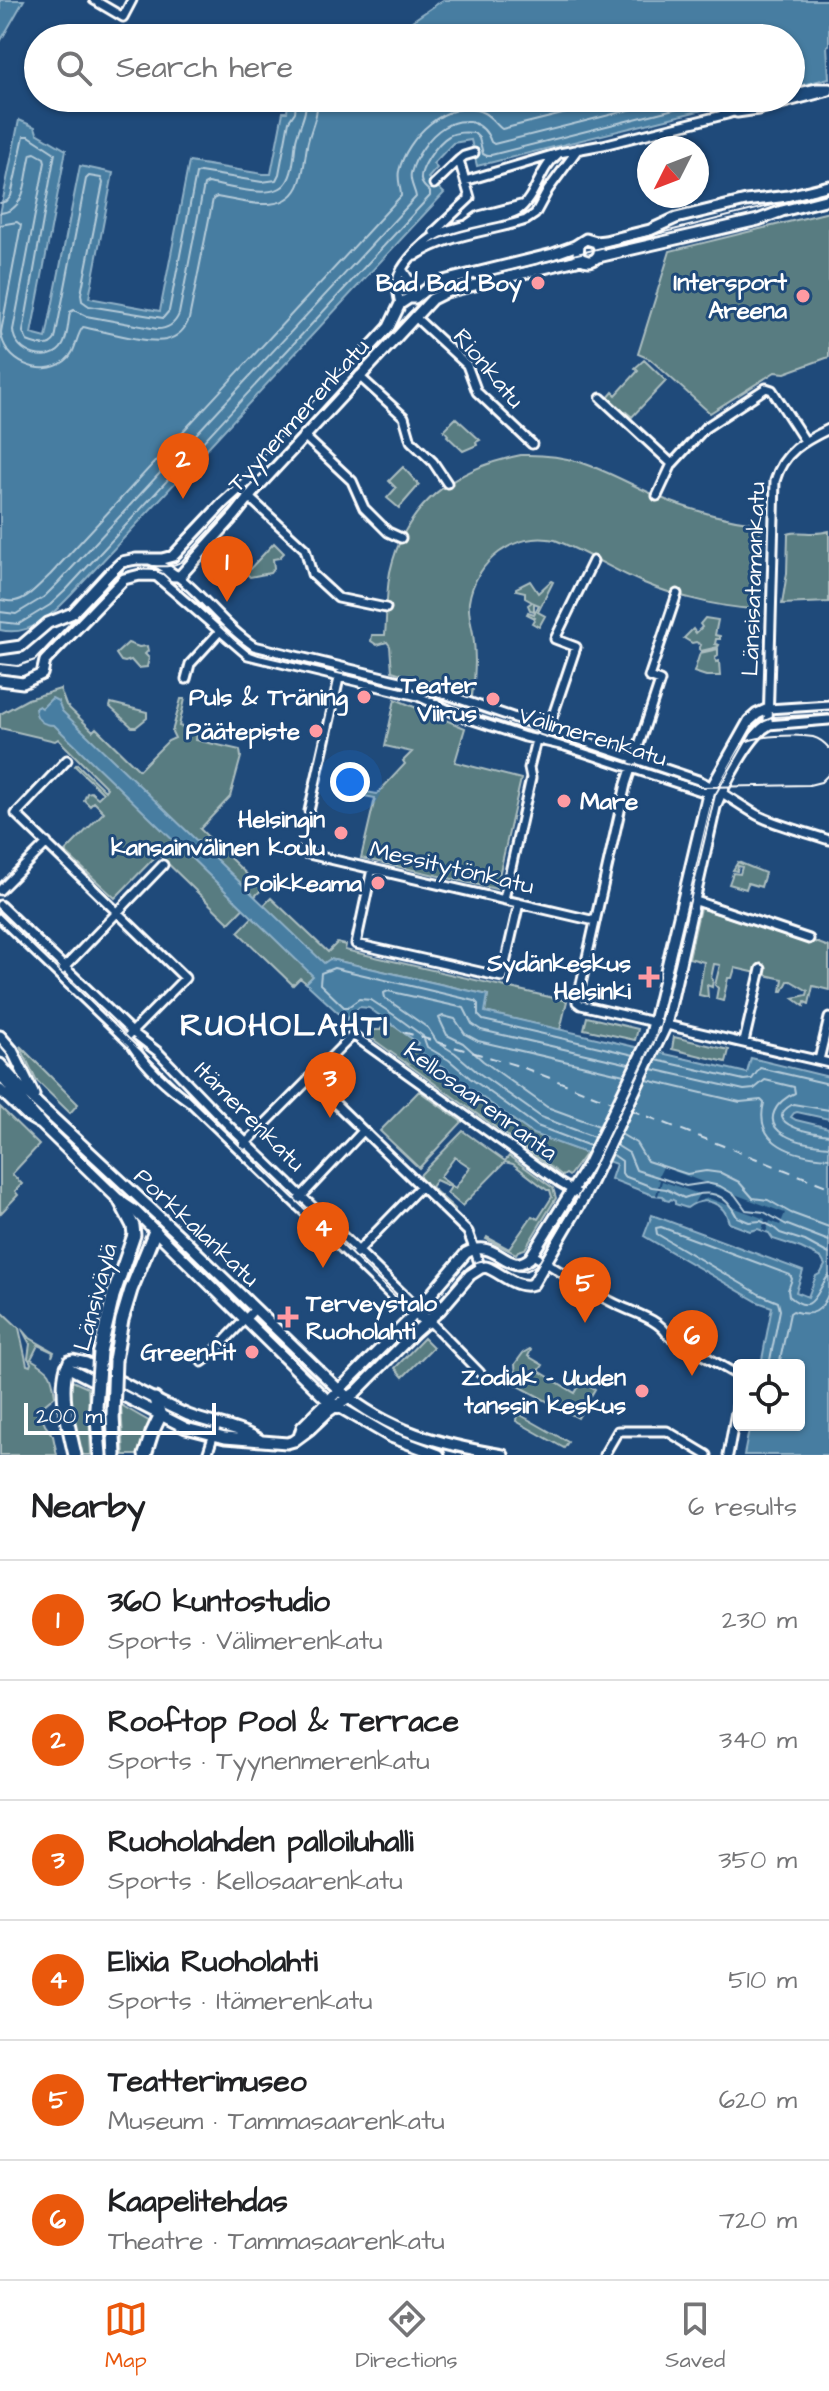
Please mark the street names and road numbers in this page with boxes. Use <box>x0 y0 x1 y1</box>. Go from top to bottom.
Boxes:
street label: Rionkatu <box>445 321 532 416</box>
street label: Tyynenmerenkatu <box>220 331 378 501</box>
street label: Länsisatamankatu <box>734 481 774 677</box>
street label: Välimerenkatu <box>514 698 671 776</box>
street label: Messitytönkatu <box>366 833 537 904</box>
street label: Kellosaarenranta <box>397 1034 564 1169</box>
street label: Itämerenkatu <box>186 1054 312 1180</box>
street label: Porkkalankatu <box>126 1161 267 1295</box>
street label: Länsiväylä <box>65 1240 128 1355</box>

